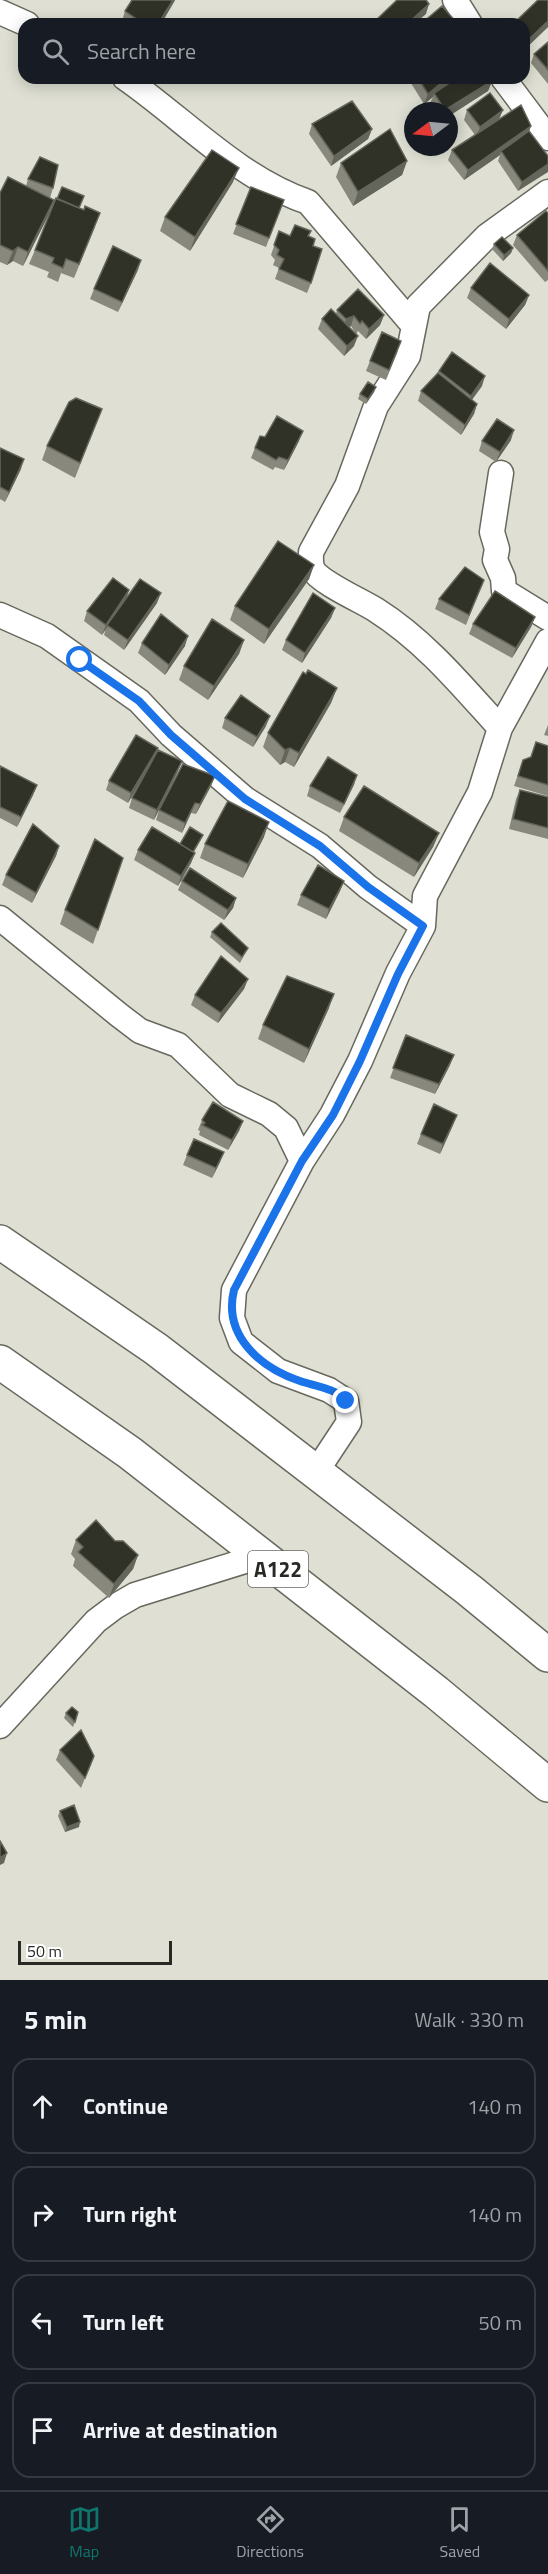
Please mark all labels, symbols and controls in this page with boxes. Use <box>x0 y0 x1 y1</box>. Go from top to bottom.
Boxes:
search box <box>18 18 530 84</box>
text: Search here <box>87 34 196 68</box>
icon: search <box>39 35 72 68</box>
north arrow <box>404 102 458 156</box>
route start <box>66 646 92 672</box>
route end <box>332 1387 358 1413</box>
road number: A122 <box>248 1551 308 1587</box>
scale bar <box>18 1938 172 1966</box>
text: 50 m <box>27 1939 62 1963</box>
text: 5 min <box>24 2000 87 2039</box>
text: Walk · 330 m <box>415 2004 524 2035</box>
text: Continue <box>83 2089 168 2123</box>
icon: ahead <box>26 2090 59 2123</box>
text: 140 m <box>467 2091 522 2122</box>
text: Turn right <box>83 2197 177 2231</box>
icon: right <box>26 2198 59 2231</box>
text: 140 m <box>467 2199 522 2230</box>
text: Turn left <box>83 2305 164 2339</box>
icon: left <box>26 2306 59 2339</box>
text: 50 m <box>478 2307 522 2338</box>
text: Arrive at destination <box>83 2413 278 2447</box>
icon: arrive <box>26 2414 59 2447</box>
tab: Map <box>68 2503 101 2563</box>
tab: Directions <box>236 2503 304 2563</box>
tab: Saved <box>440 2503 480 2563</box>

